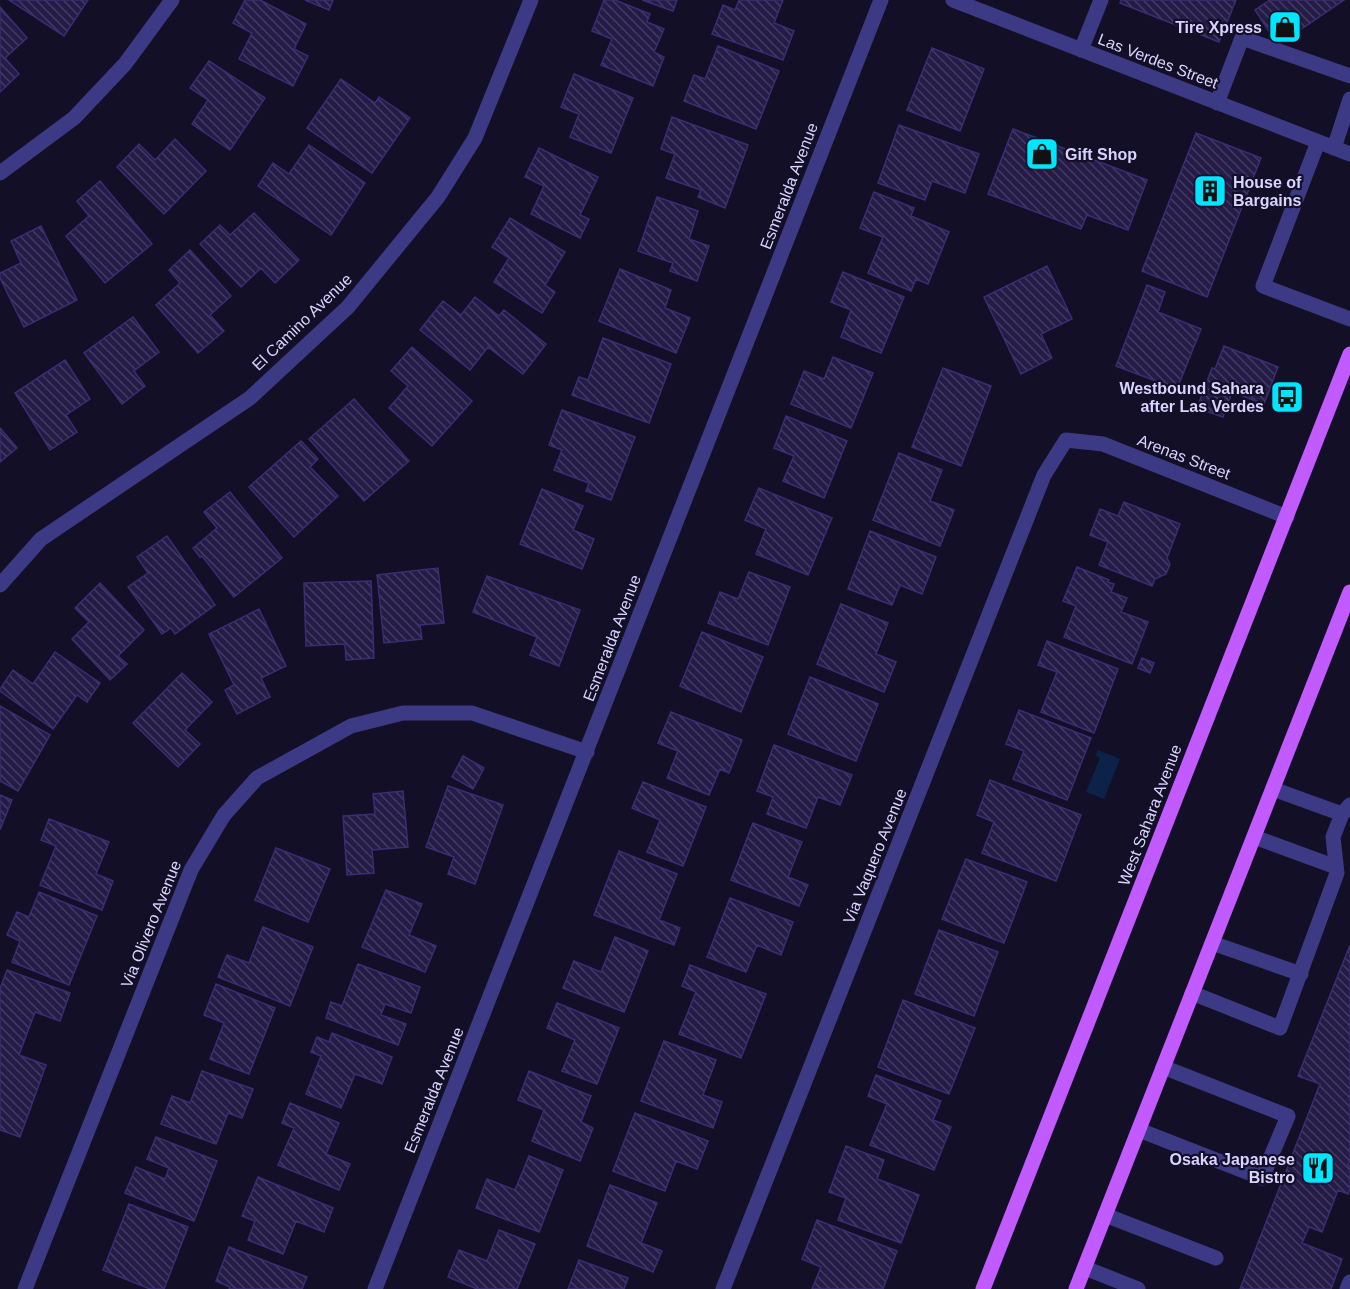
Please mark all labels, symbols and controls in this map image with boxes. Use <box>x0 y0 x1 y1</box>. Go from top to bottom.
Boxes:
shop icon: Tire Xpress <box>1267 9 1303 45</box>
place label: Tire Xpress <box>1175 19 1262 36</box>
street label: Las Verdes Street <box>1096 30 1221 92</box>
street label: Esmeralda Avenue <box>757 120 821 252</box>
shop icon: Gift Shop <box>1024 136 1060 172</box>
place label: Gift Shop <box>1065 146 1137 163</box>
building icon: House of Bargains <box>1192 173 1228 209</box>
place label: House of Bargains <box>1233 174 1302 209</box>
street label: El Camino Avenue <box>249 270 355 374</box>
bus stop icon: Westbound Sahara after Las Verdes <box>1269 379 1305 415</box>
place label: Westbound Sahara after Las Verdes <box>1119 380 1264 415</box>
street label: Arenas Street <box>1135 432 1233 483</box>
street label: Esmeralda Avenue <box>580 572 644 704</box>
street label: West Sahara Avenue <box>1115 742 1185 888</box>
street label: Via Vaquero Avenue <box>840 786 910 926</box>
street label: Via Olivero Avenue <box>118 858 184 990</box>
street label: Esmeralda Avenue <box>401 1025 467 1155</box>
restaurant icon: Osaka Japanese Bistro <box>1300 1150 1336 1186</box>
place label: Osaka Japanese Bistro <box>1170 1151 1295 1186</box>

